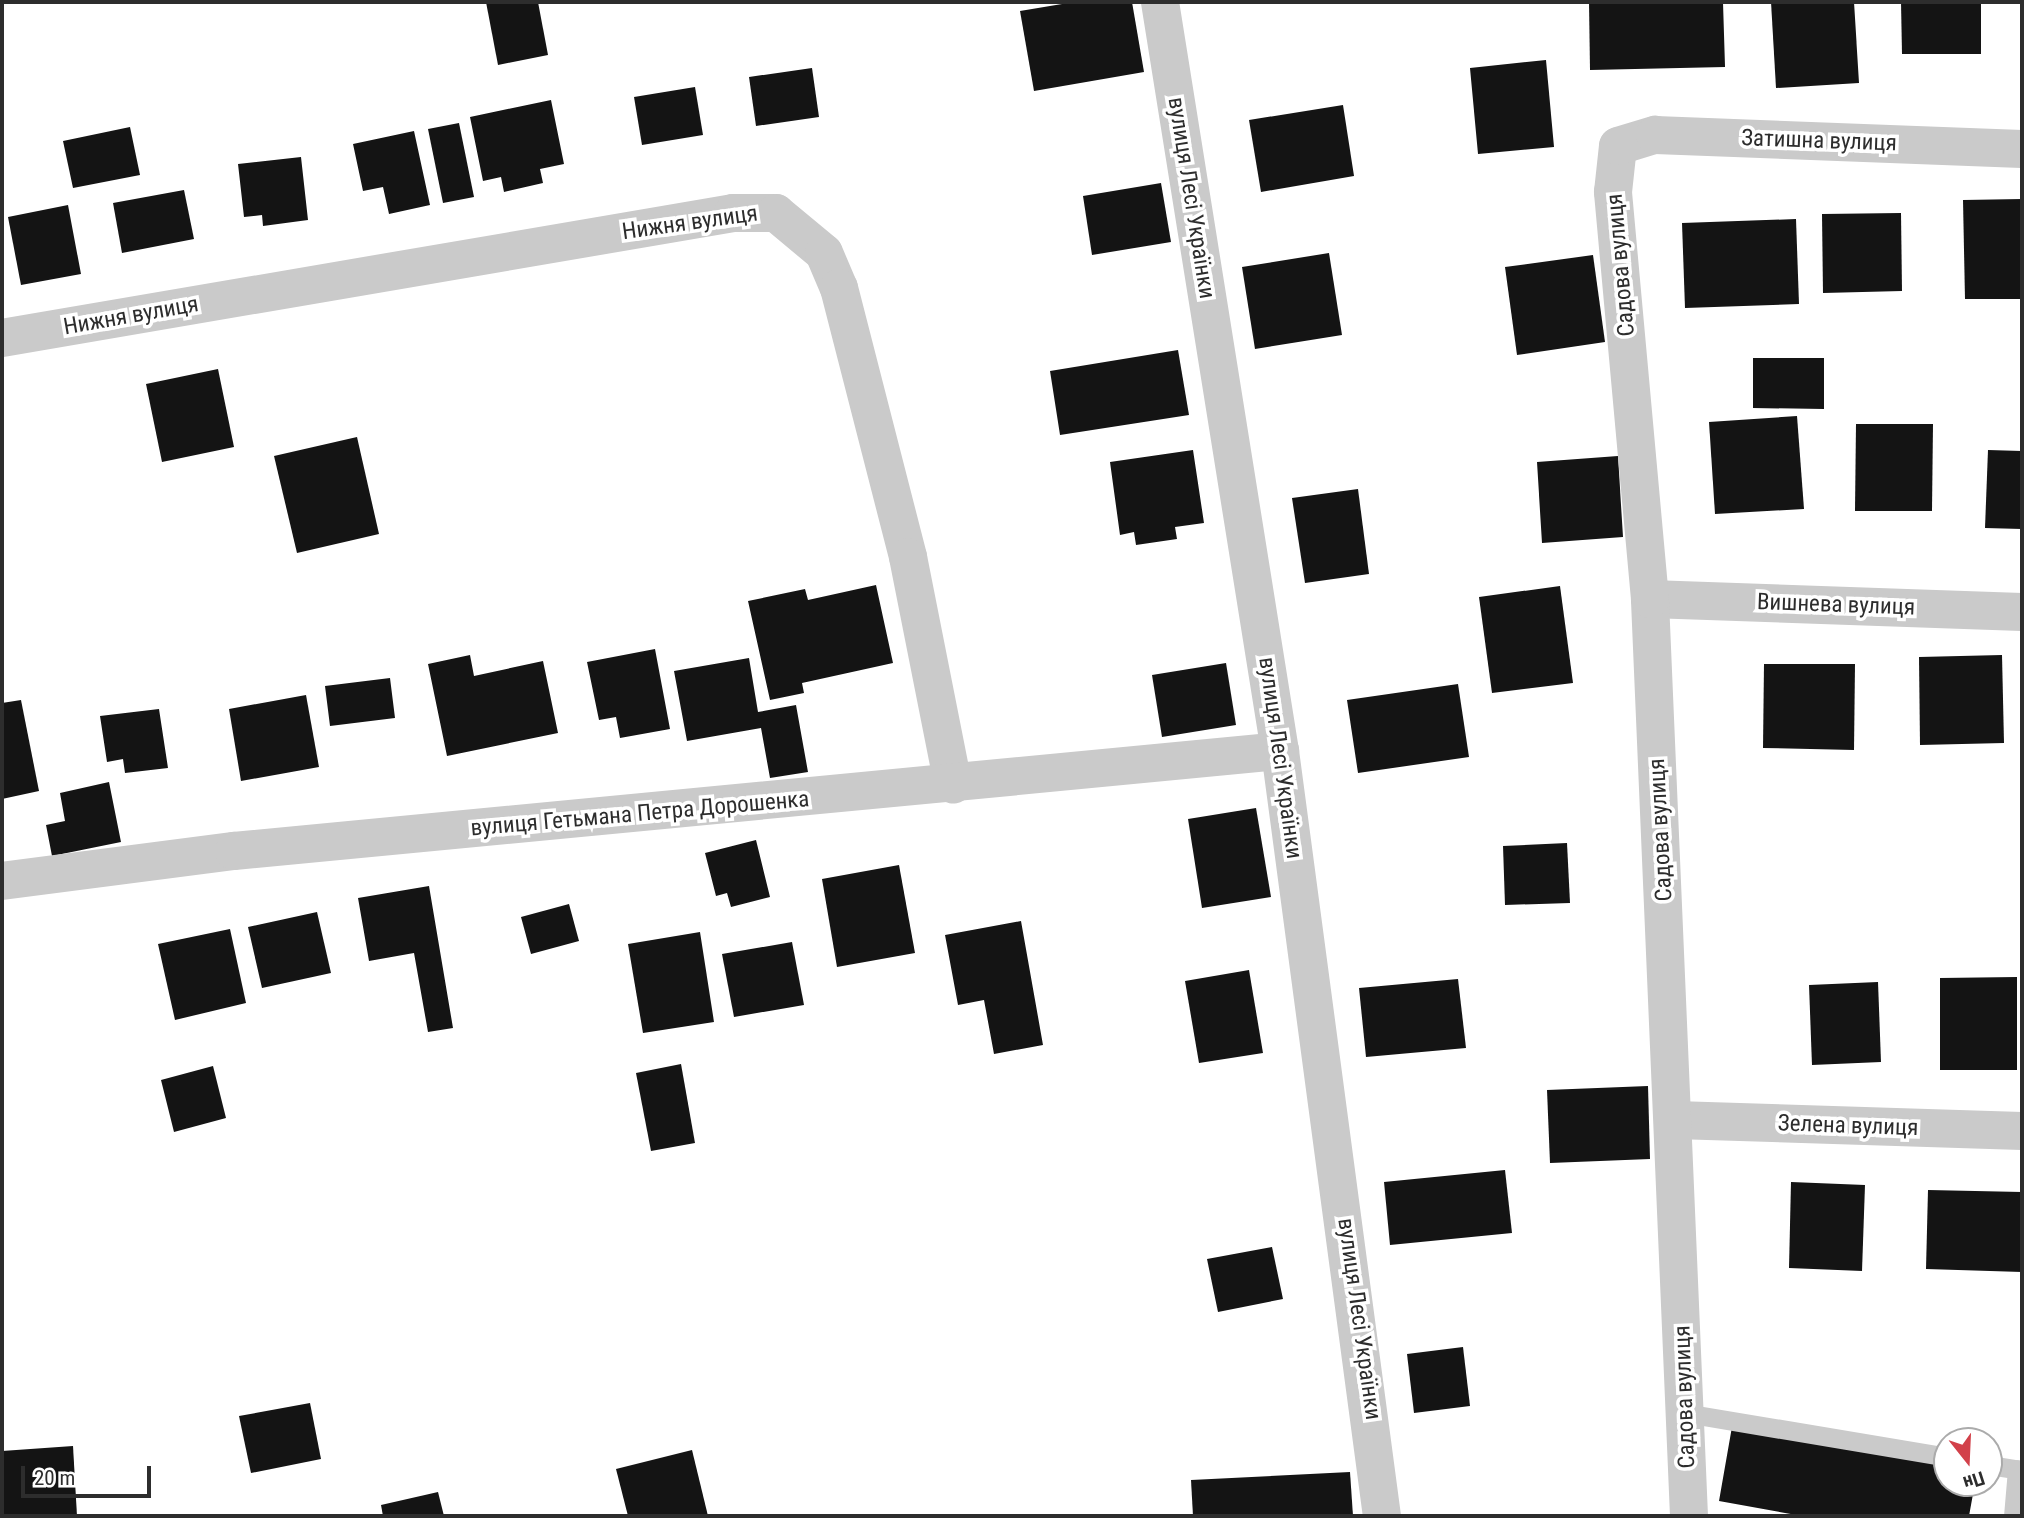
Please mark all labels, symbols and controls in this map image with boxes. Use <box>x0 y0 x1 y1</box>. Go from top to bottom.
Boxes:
street label: вулиця Лесі Українки <box>1161 95 1221 301</box>
street label: Затишна вулиця <box>1741 124 1897 158</box>
street label: Садова вулиця <box>1601 193 1641 337</box>
street label: Нижня вулиця <box>620 200 760 246</box>
street label: Нижня вулиця <box>61 291 201 341</box>
street label: Вишнева вулиця <box>1756 588 1916 622</box>
street label: вулиця Лесі Українки <box>1252 655 1308 861</box>
street label: Садова вулиця <box>1643 758 1679 902</box>
street label: вулиця Гетьмана Петра Дорошенка <box>470 785 810 843</box>
street label: Зелена вулиця <box>1777 1110 1919 1142</box>
street label: вулиця Лесі Українки <box>1331 1216 1387 1422</box>
street label: Садова вулиця <box>1669 1325 1701 1469</box>
north arrow <box>1933 1427 2003 1497</box>
scale bar <box>24 1452 154 1496</box>
text: 20 m <box>34 1466 75 1490</box>
text: Пн <box>1960 1466 1988 1495</box>

